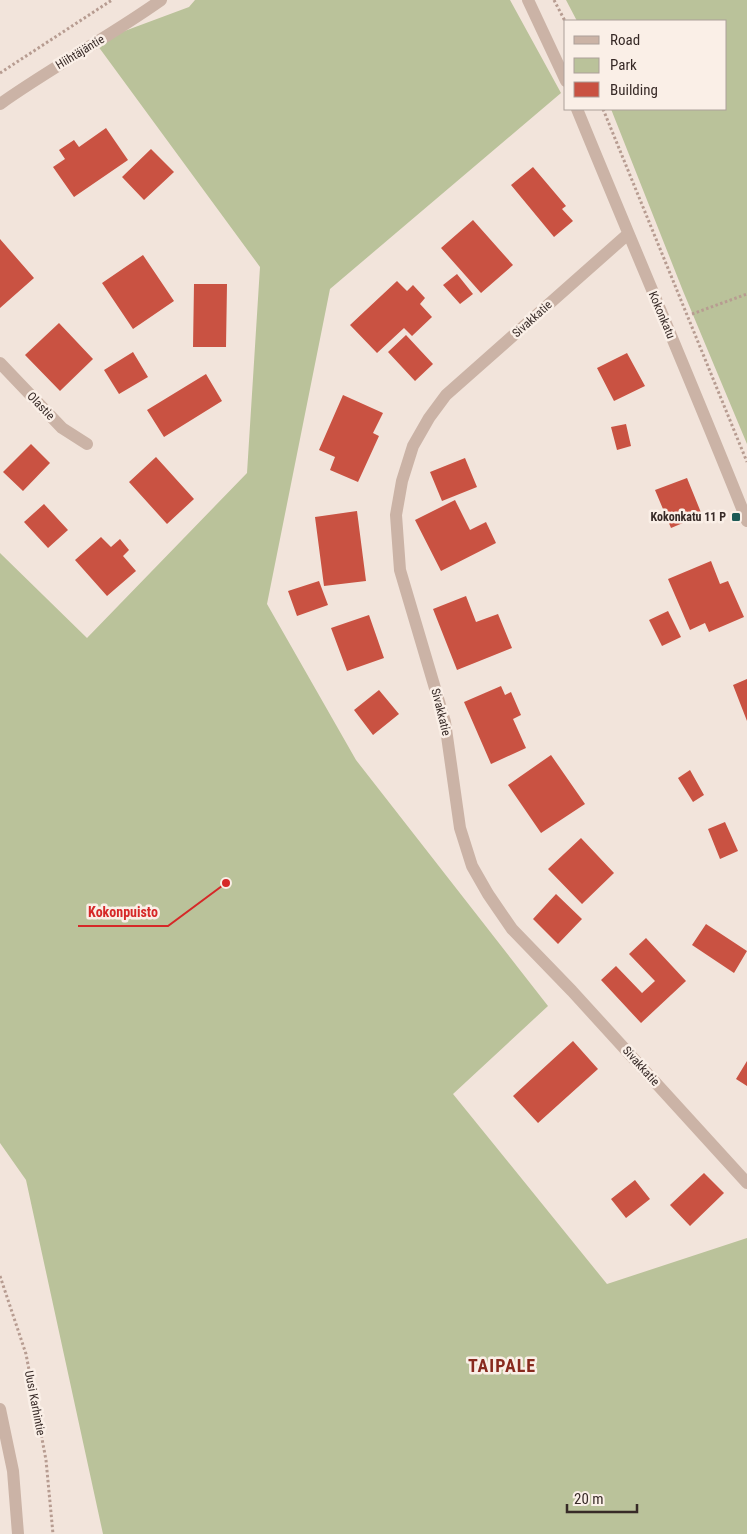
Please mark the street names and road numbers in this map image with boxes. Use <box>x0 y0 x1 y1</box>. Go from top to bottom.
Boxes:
street label: Hiihtäjäntie <box>53 32 107 72</box>
street label: Kokonkatu <box>646 289 678 341</box>
street label: Sivakkatie <box>509 297 555 340</box>
street label: Olastie <box>24 389 58 423</box>
street label: Sivakkatie <box>428 687 454 737</box>
street label: Sivakkatie <box>620 1043 663 1089</box>
street label: Uusi Karhintie <box>22 1369 48 1437</box>

